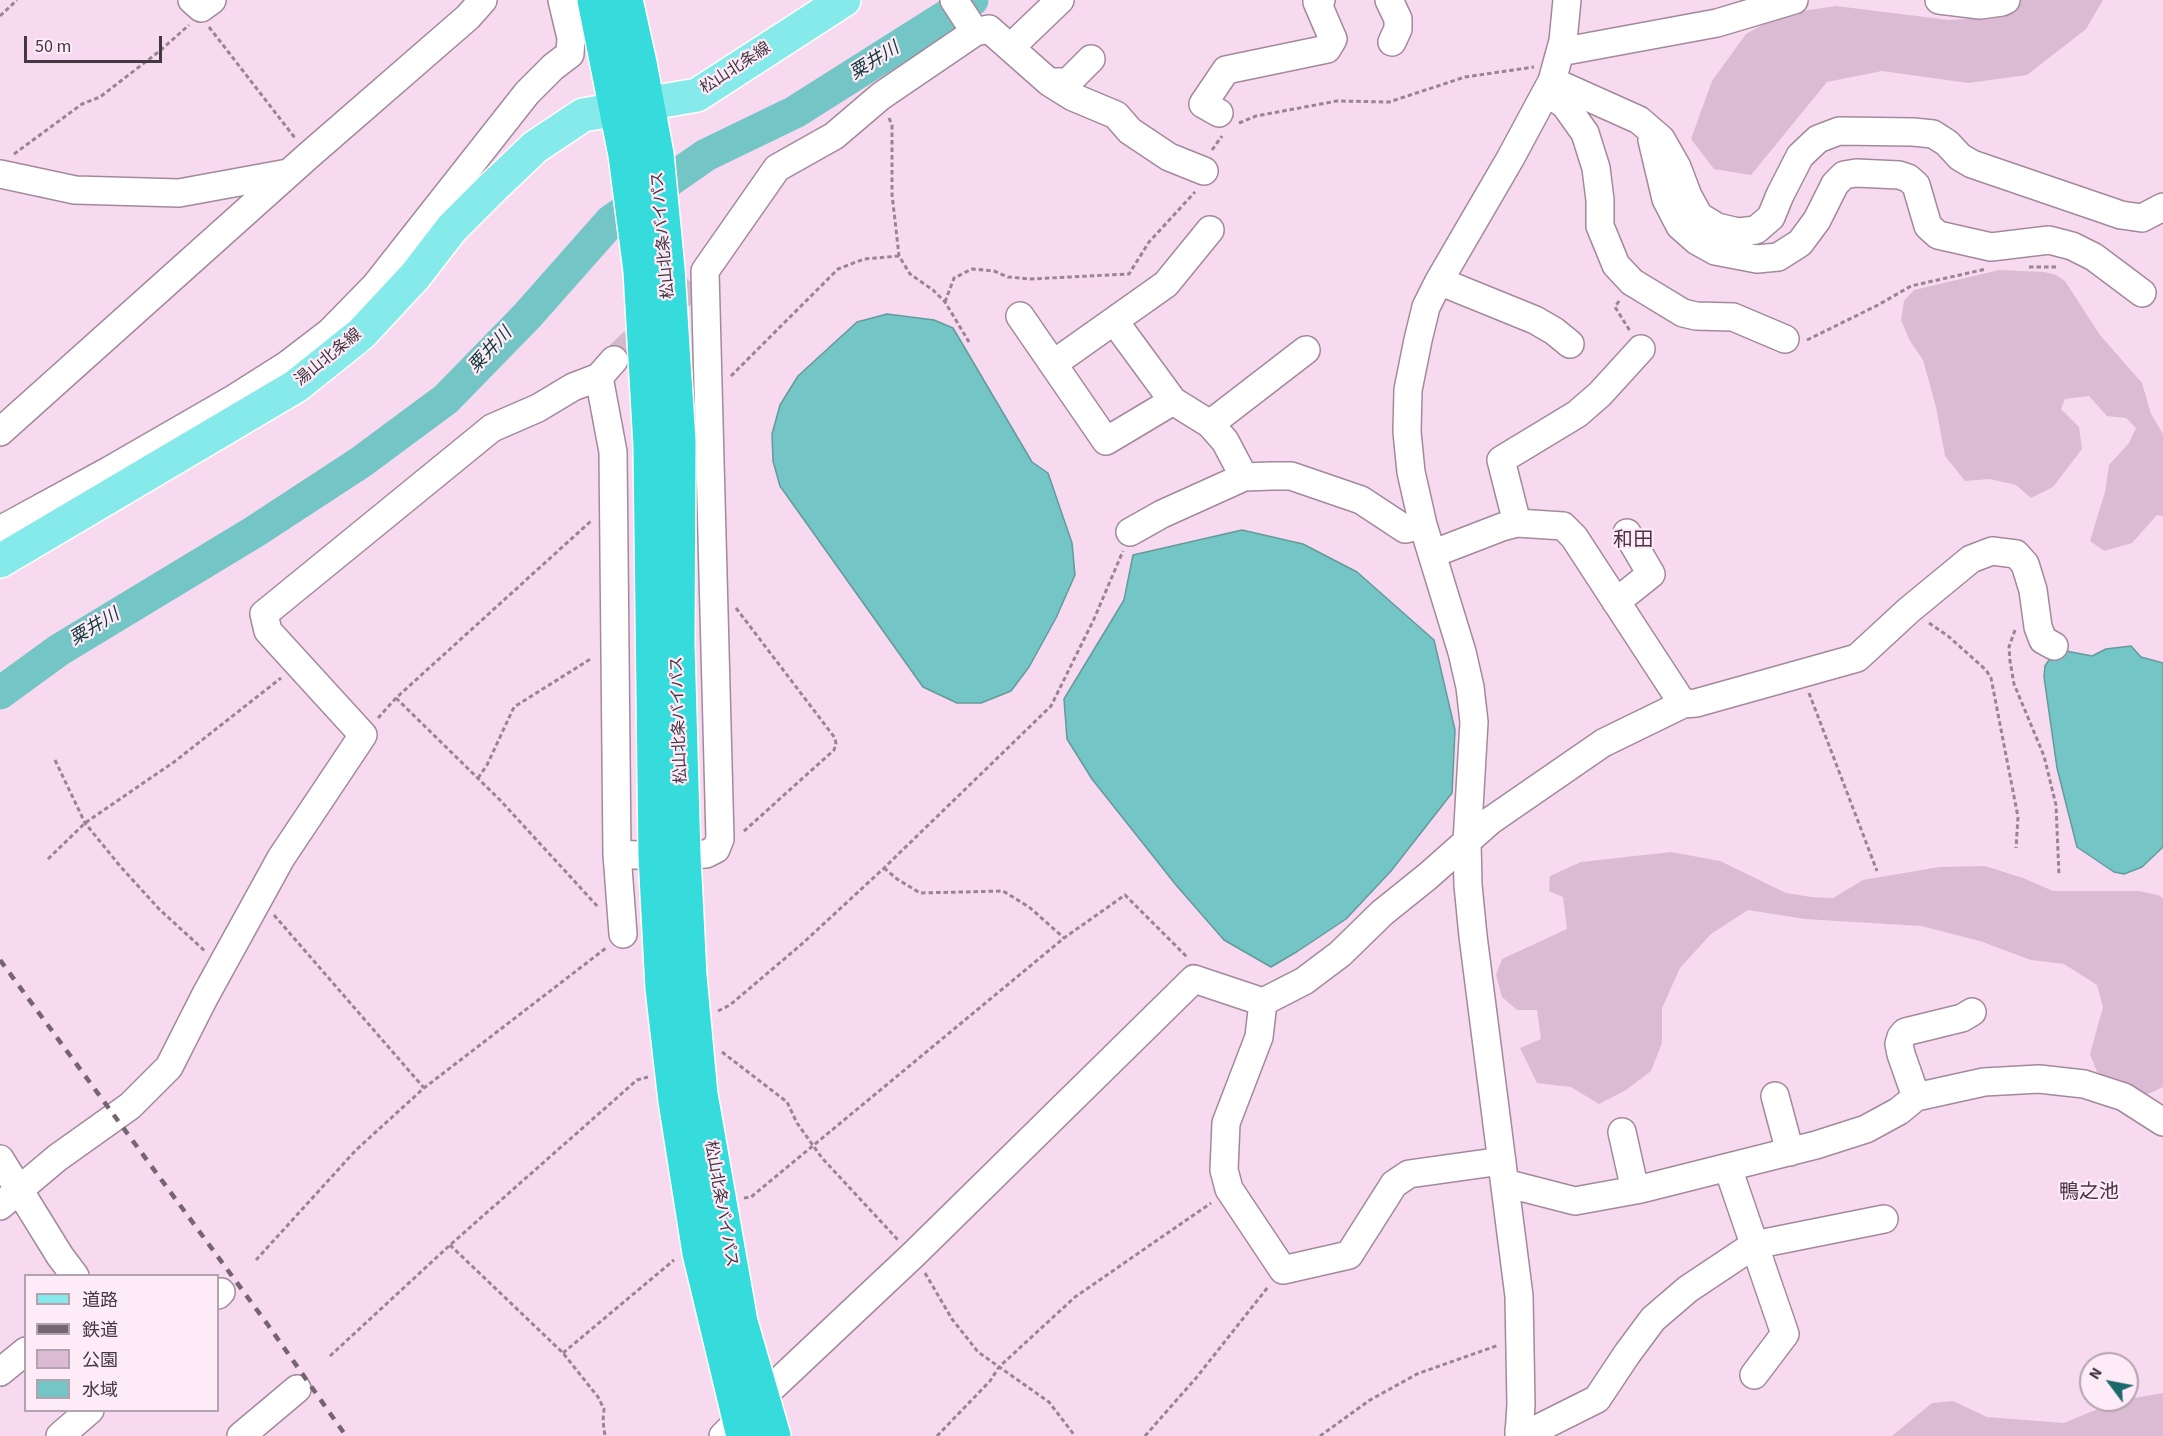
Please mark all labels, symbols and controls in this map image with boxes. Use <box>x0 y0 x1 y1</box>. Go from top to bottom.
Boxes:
scale bar <box>27 24 165 62</box>
text: 50 m <box>35 34 71 59</box>
street label: 松山北条線 <box>697 39 775 99</box>
water label: 粟井川 <box>846 39 904 85</box>
street label: 松山北条バイパス <box>649 170 679 300</box>
water label: 粟井川 <box>465 324 517 378</box>
street label: 湯山北条線 <box>292 325 366 391</box>
district label: 和田 <box>1613 530 1653 554</box>
water label: 粟井川 <box>66 605 124 651</box>
street label: 松山北条バイパス <box>668 656 692 784</box>
street label: 松山北条バイパス <box>699 1139 741 1269</box>
district label: 鴨之池 <box>2059 1182 2119 1206</box>
legend <box>24 1274 219 1412</box>
text: 道路 <box>82 1288 118 1313</box>
text: 鉄道 <box>82 1318 118 1343</box>
text: 公園 <box>82 1348 118 1373</box>
north arrow <box>2079 1352 2139 1412</box>
text: N <box>2083 1363 2108 1384</box>
text: 水域 <box>82 1378 118 1403</box>

